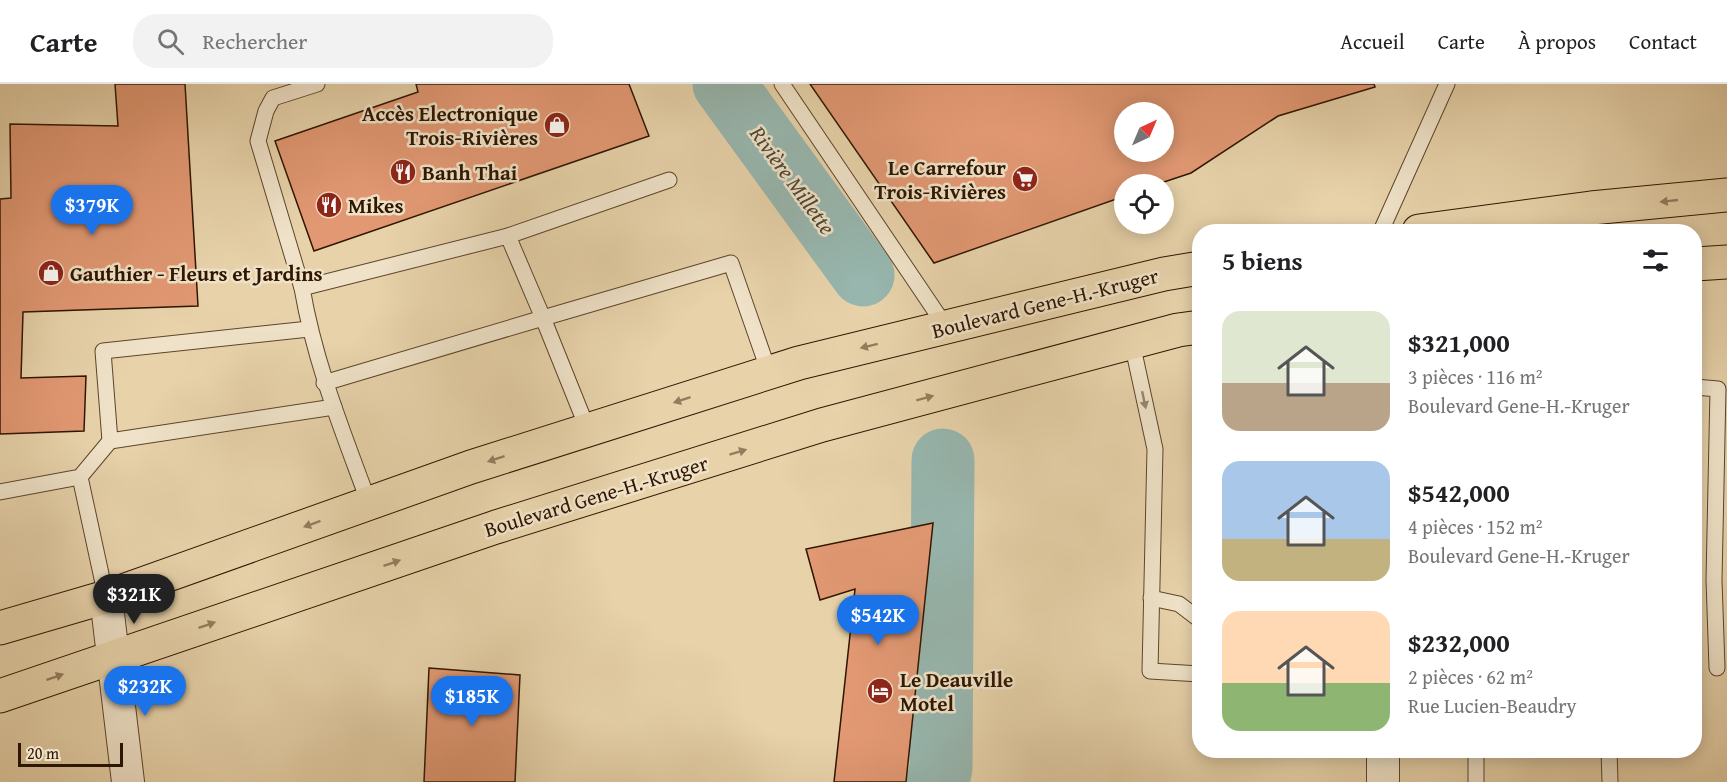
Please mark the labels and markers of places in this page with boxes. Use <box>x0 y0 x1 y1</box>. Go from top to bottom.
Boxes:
place label: Accès Electronique Trois-Rivières <box>362 98 538 153</box>
shop icon: Accès Electronique Trois-Rivières <box>542 110 572 140</box>
place label: Le Carrefour Trois-Rivières <box>874 152 1006 207</box>
restaurant icon: Banh Thai <box>388 157 418 187</box>
place label: Banh Thai <box>422 157 518 188</box>
supermarket icon: Le Carrefour Trois-Rivières <box>1010 164 1040 194</box>
pin: $379K <box>50 185 134 236</box>
restaurant icon: Mikes <box>314 190 344 220</box>
place label: Mikes <box>348 190 403 221</box>
shop icon: Gauthier - Fleurs et Jardins <box>36 258 66 288</box>
place label: Gauthier - Fleurs et Jardins <box>70 258 323 289</box>
pin: $321K <box>92 574 176 625</box>
pin: $542K <box>836 595 920 646</box>
place label: Le Deauville Motel <box>900 664 1013 719</box>
pin: $232K <box>103 666 187 717</box>
pin: $185K <box>430 676 514 727</box>
hotel icon: Le Deauville Motel <box>865 676 895 706</box>

